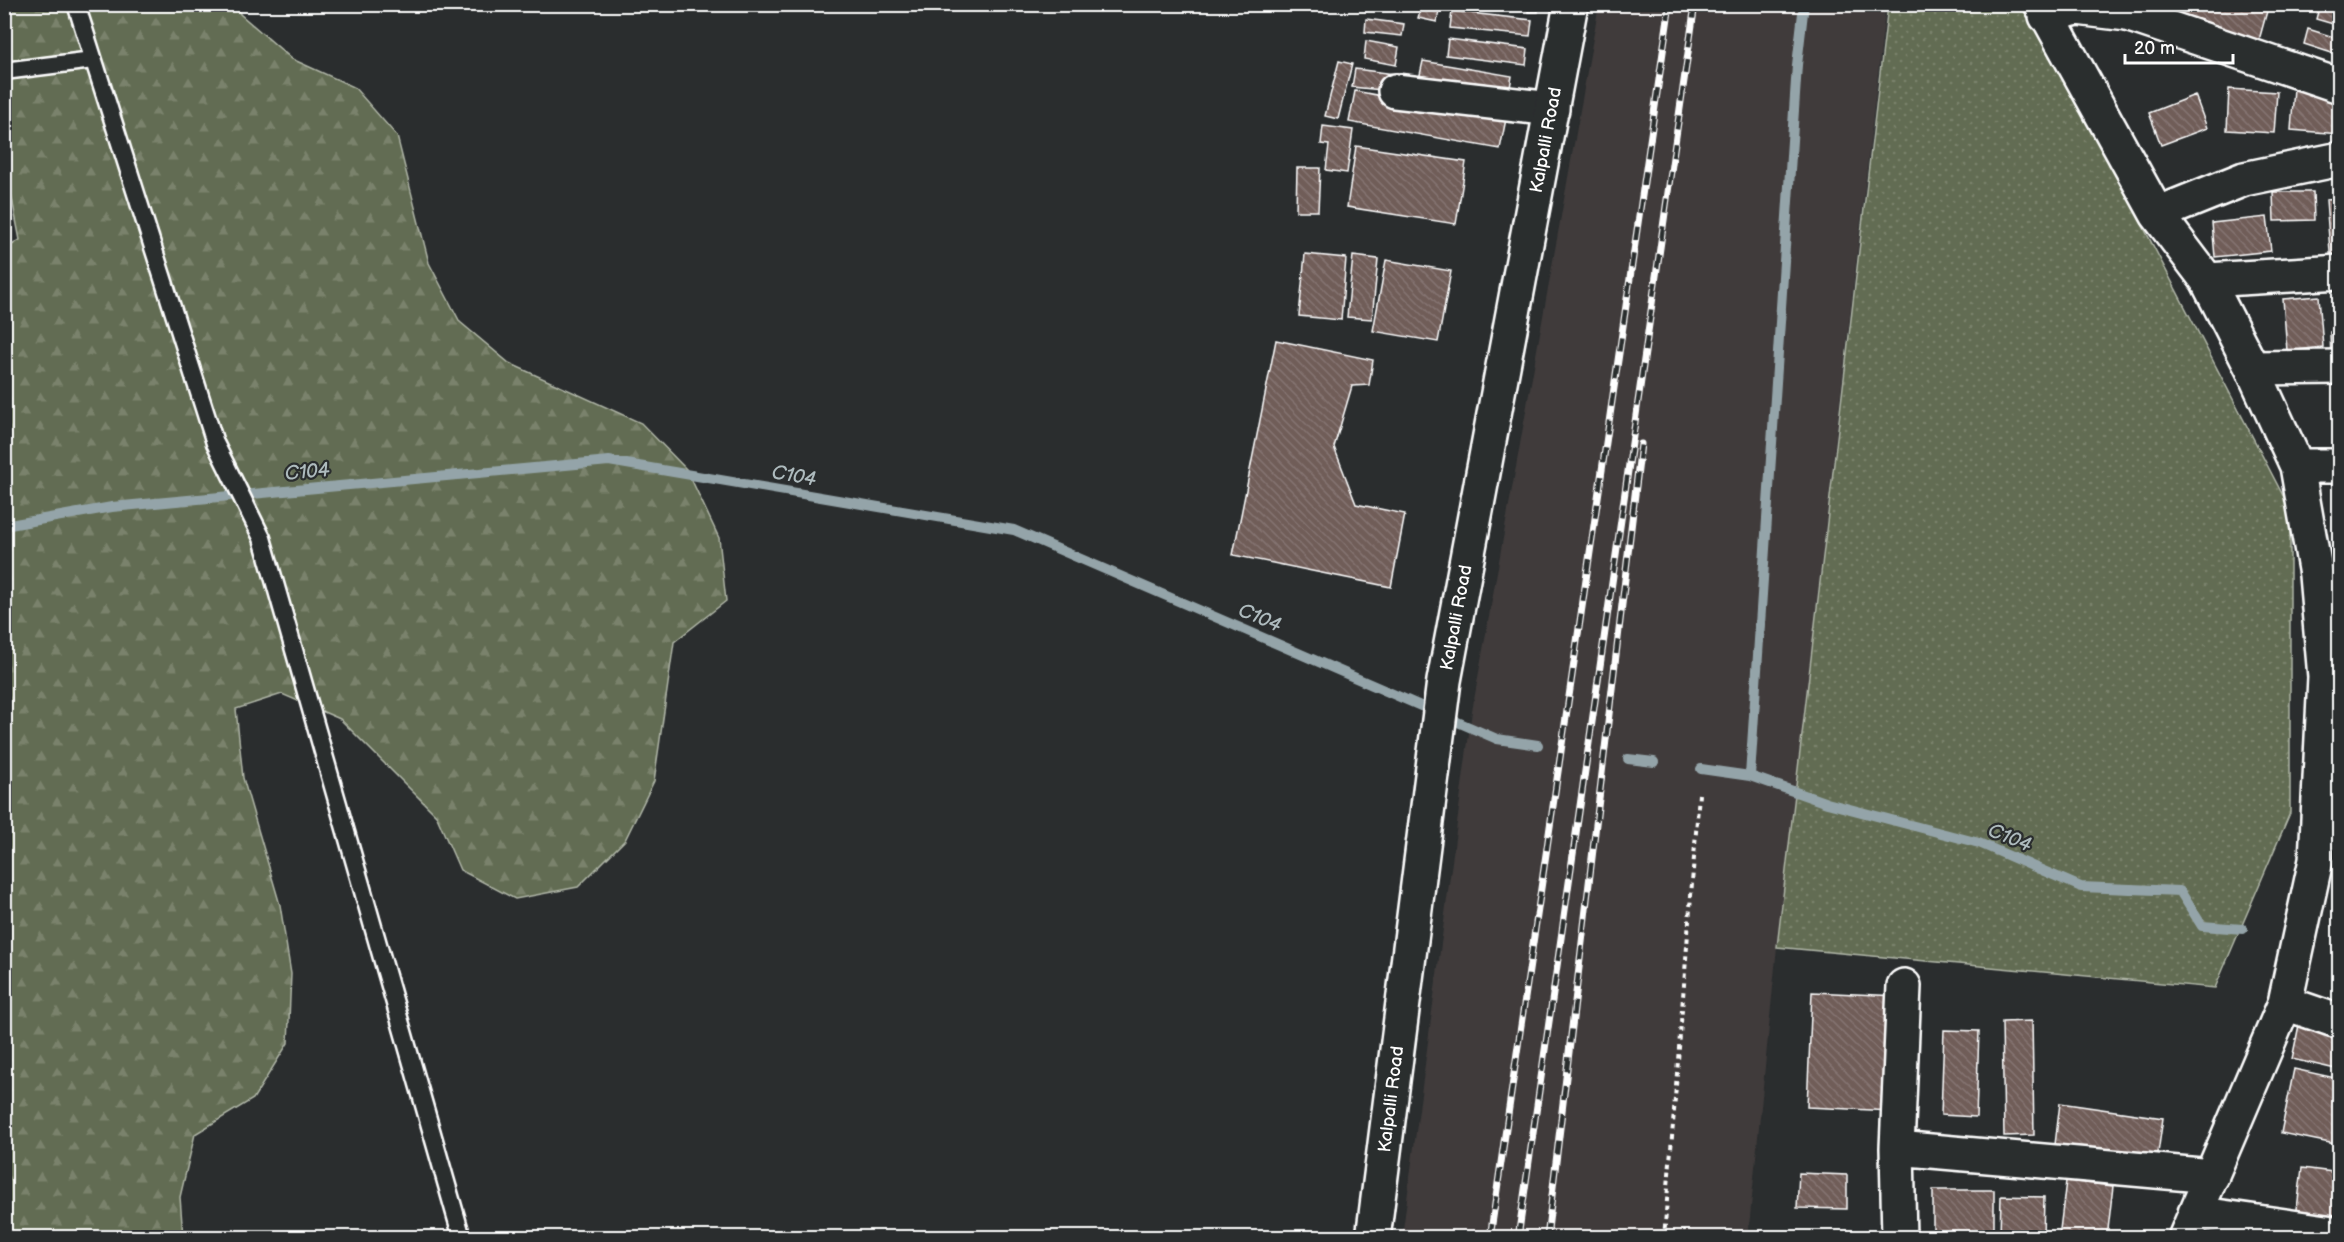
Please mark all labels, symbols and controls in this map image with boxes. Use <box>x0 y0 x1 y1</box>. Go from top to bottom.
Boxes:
scale bar <box>2125 27 2233 65</box>
text: 20 m <box>2134 38 2175 59</box>
street label: Kalpalli Road <box>1526 86 1566 195</box>
water label: C104 <box>284 458 331 486</box>
water label: C104 <box>770 460 818 492</box>
street label: Kalpalli Road <box>1436 563 1477 672</box>
water label: C104 <box>1234 598 1285 638</box>
water label: C104 <box>1984 818 2035 858</box>
street label: Kalpalli Road <box>1374 1045 1408 1154</box>

